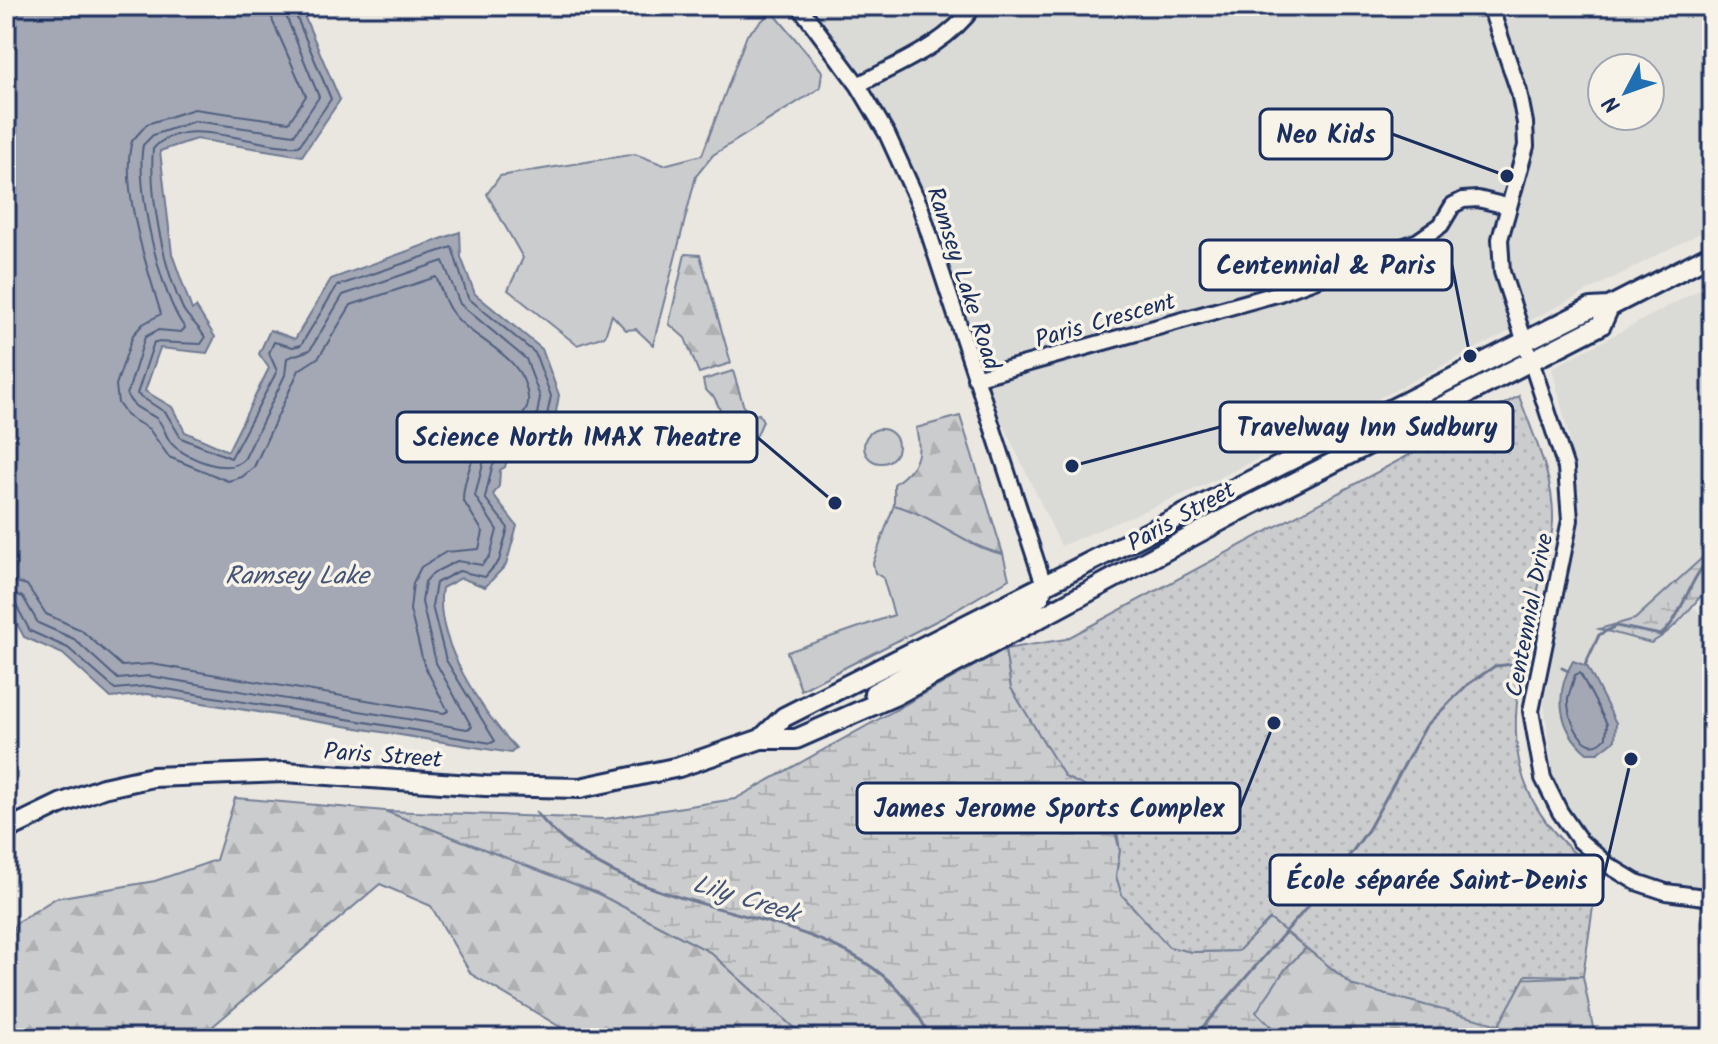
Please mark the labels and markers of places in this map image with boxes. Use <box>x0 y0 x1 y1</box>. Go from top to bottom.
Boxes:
callout: Neo Kids <box>1260 109 1392 159</box>
callout: Centennial & Paris <box>1200 240 1452 290</box>
callout: Travelway Inn Sudbury <box>1220 402 1513 452</box>
callout: Science North IMAX Theatre <box>397 412 757 462</box>
callout: James Jerome Sports Complex <box>857 783 1240 833</box>
callout: École séparée Saint-Denis <box>1270 855 1603 905</box>

